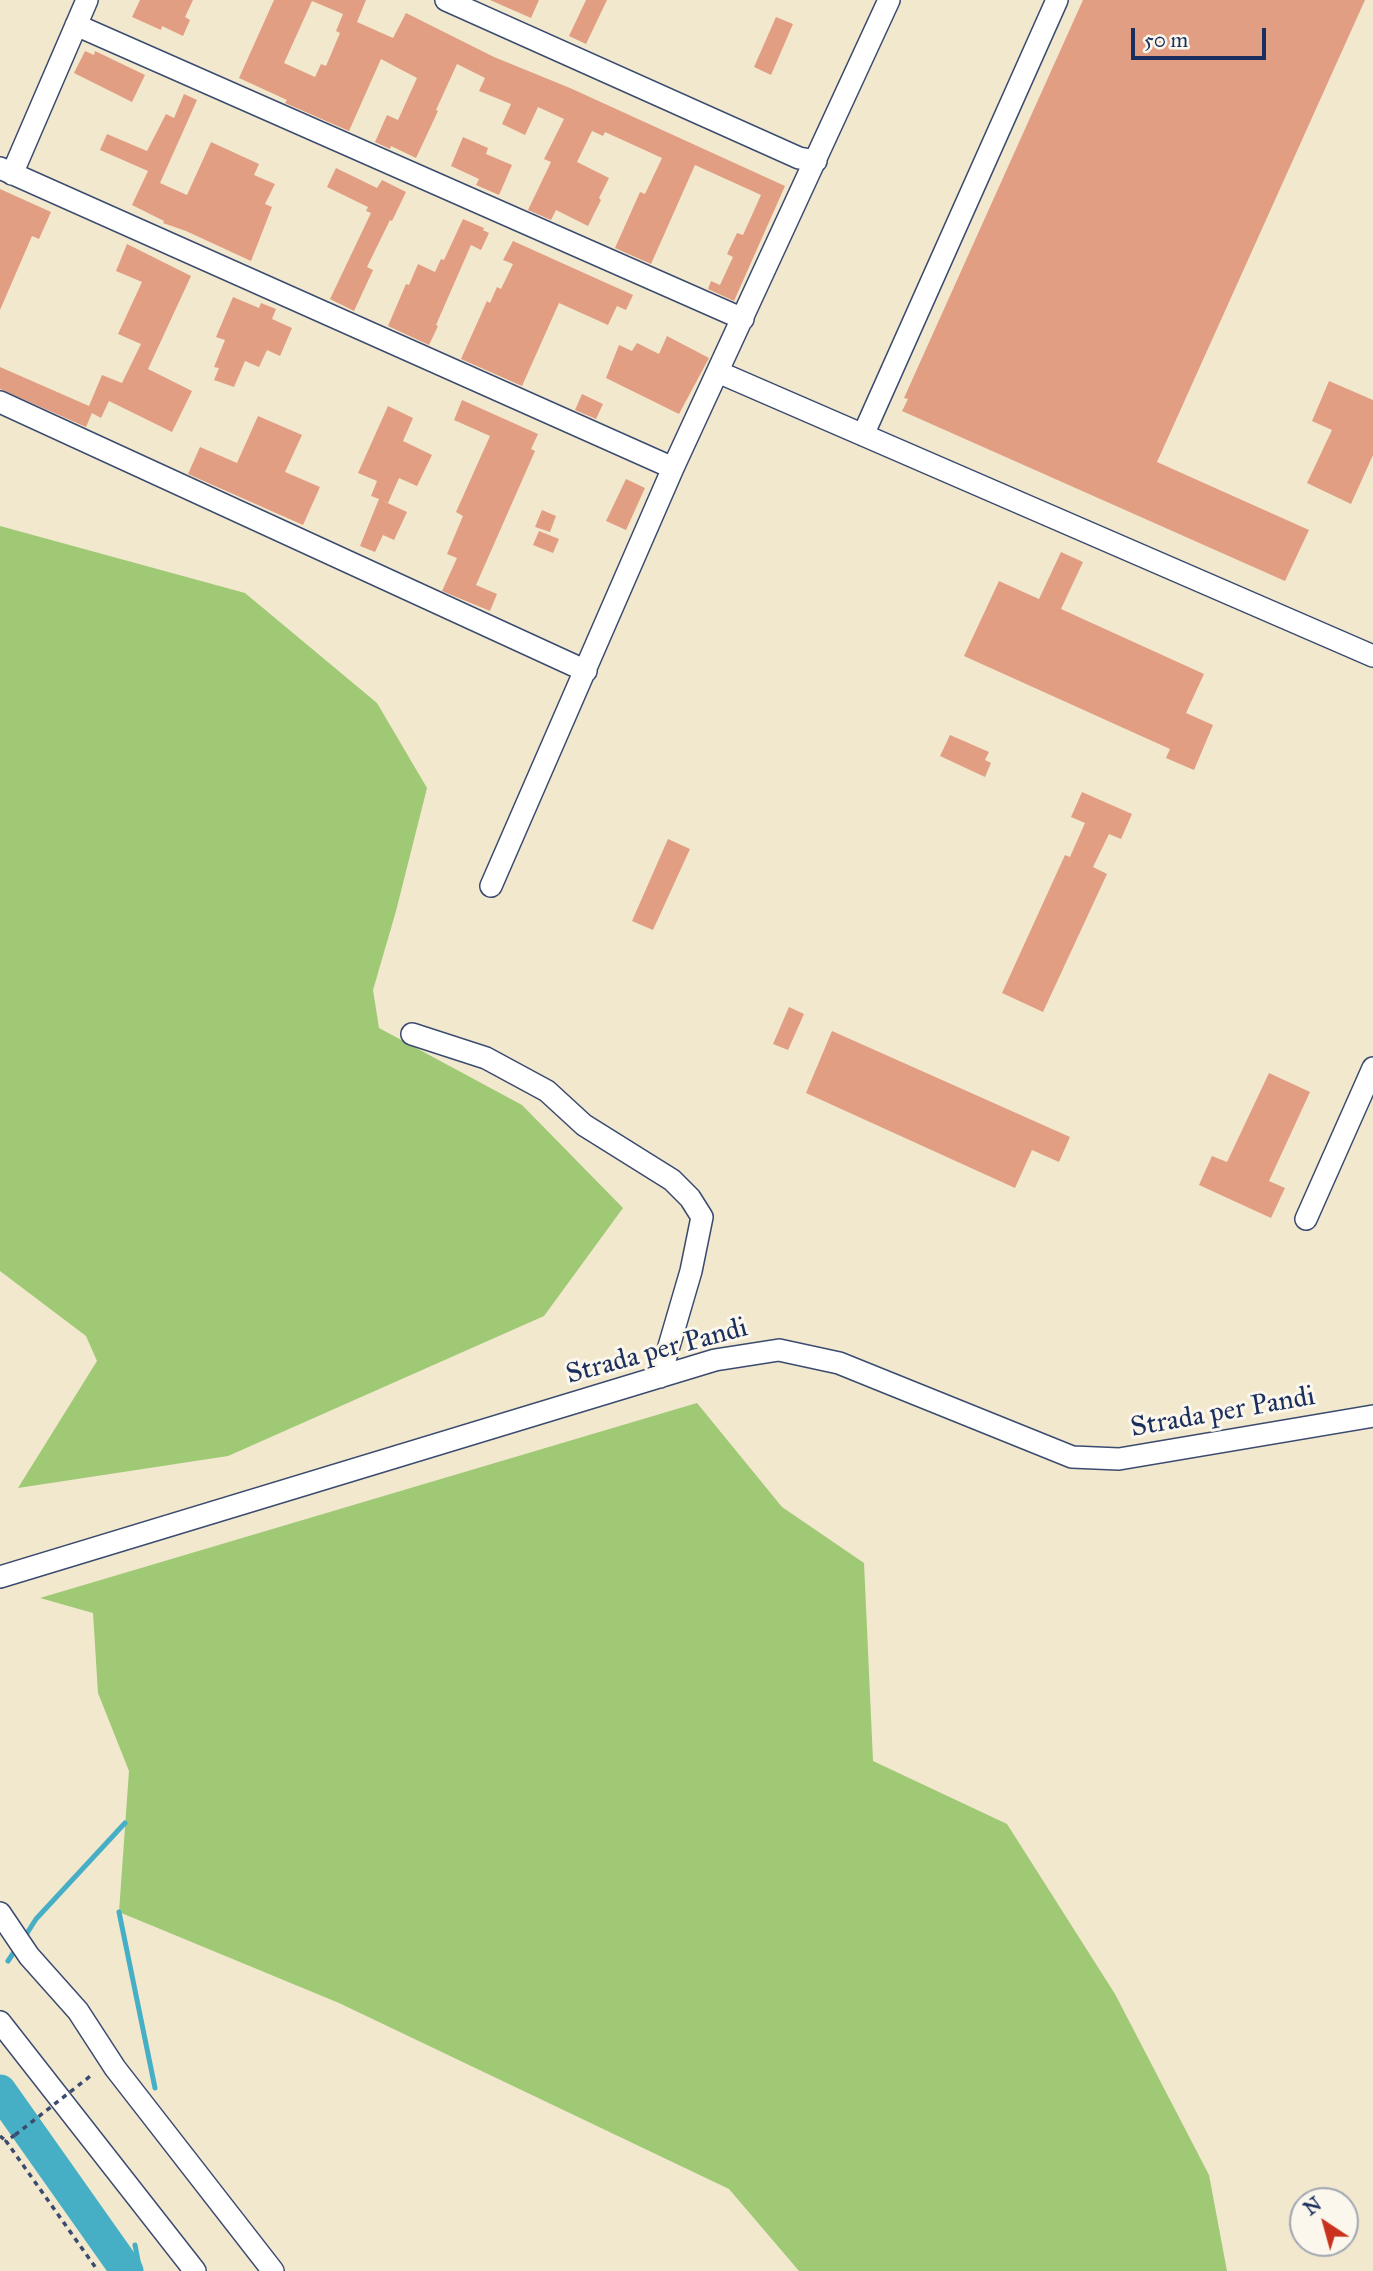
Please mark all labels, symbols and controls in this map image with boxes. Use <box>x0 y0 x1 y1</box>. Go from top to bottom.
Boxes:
scale bar <box>1135 14 1270 58</box>
text: 50 m <box>1144 27 1188 53</box>
street label: Strada per Pandi <box>562 1312 752 1392</box>
street label: Strada per Pandi <box>1128 1380 1318 1446</box>
north arrow <box>1289 2187 1359 2257</box>
text: N <box>1299 2192 1326 2220</box>

